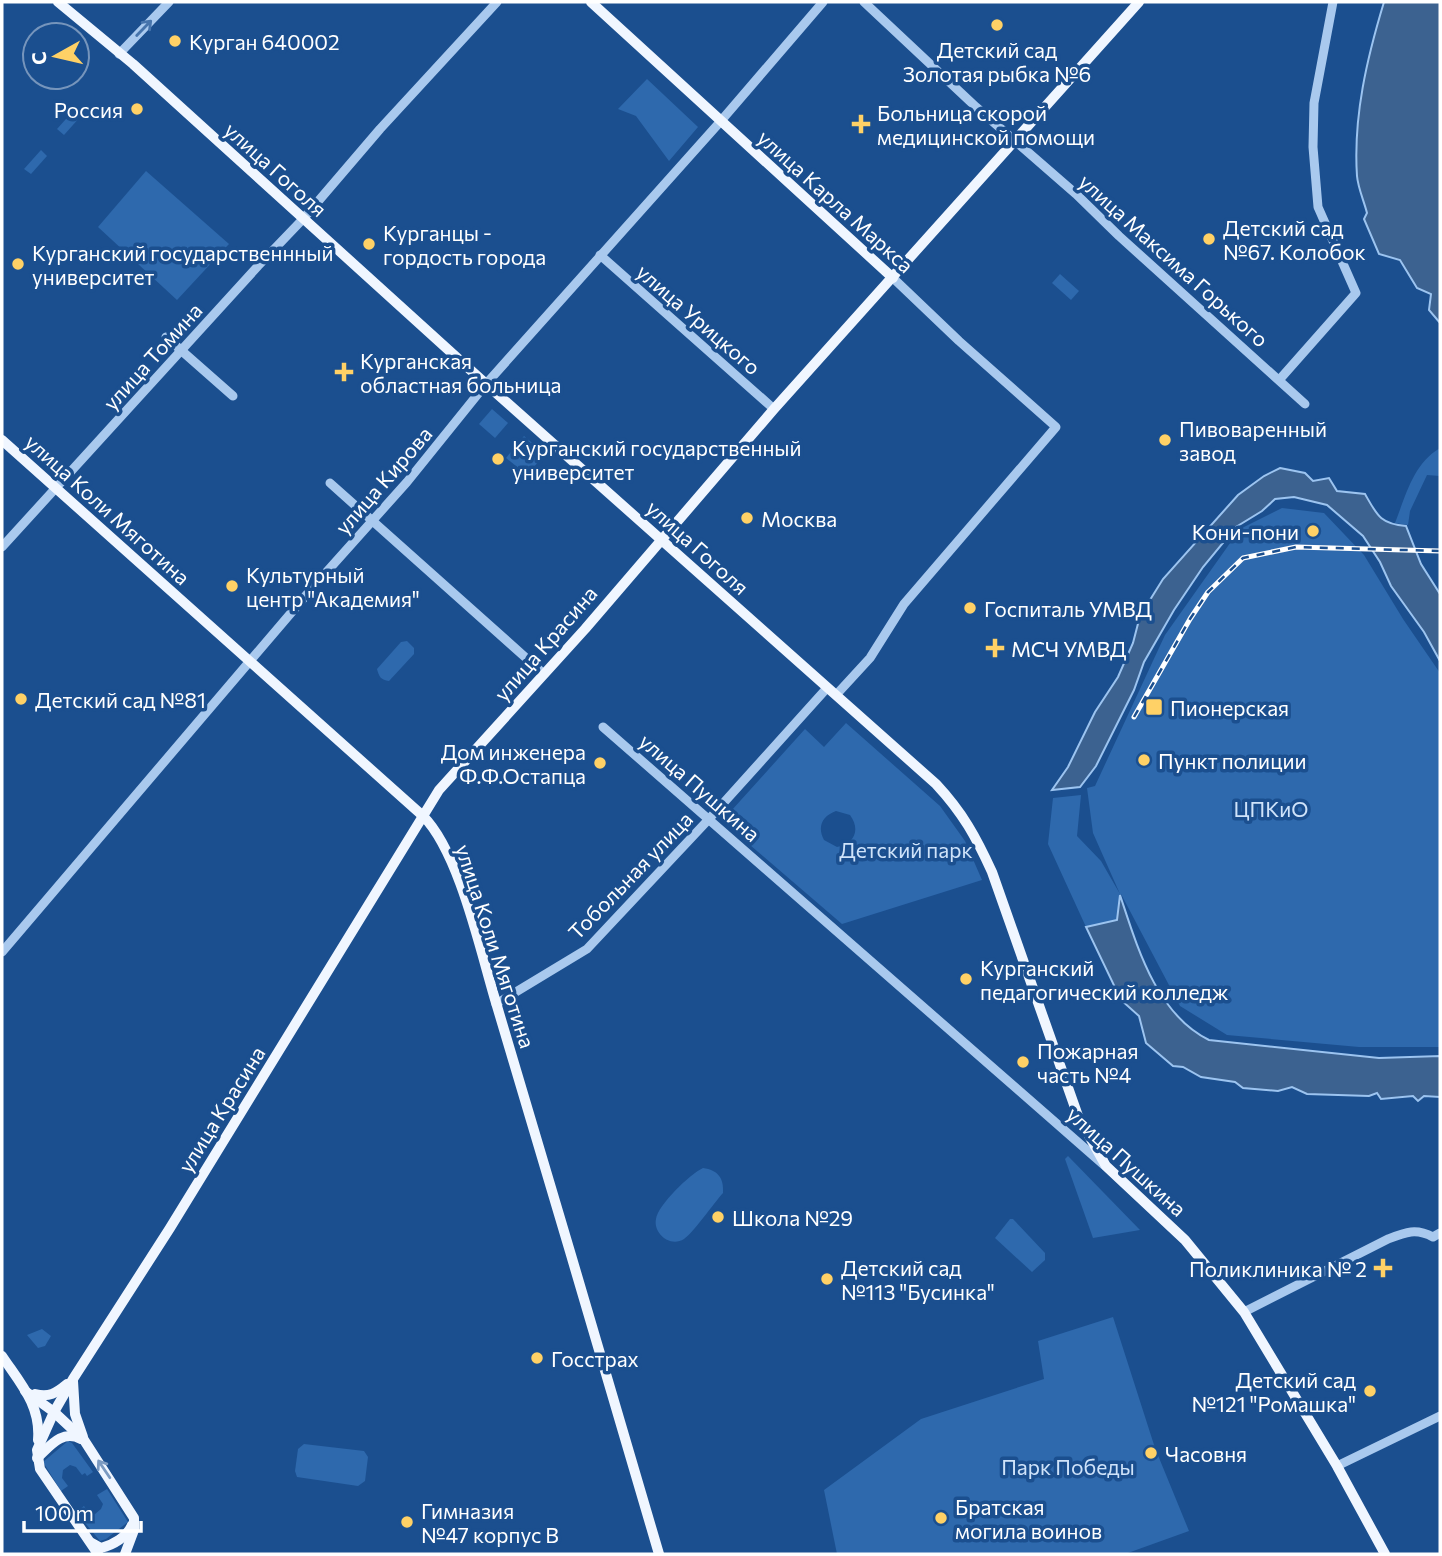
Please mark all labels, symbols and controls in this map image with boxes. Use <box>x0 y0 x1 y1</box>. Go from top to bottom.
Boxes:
marker: Детский сад Золотая рыбка №6 <box>989 17 1005 33</box>
one-way arrow <box>135 20 152 37</box>
north arrow <box>21 21 91 91</box>
place label: Курган 640002 <box>189 29 340 54</box>
marker: Курган 640002 <box>167 33 183 49</box>
place label: Детский сад Золотая рыбка №6 <box>903 37 1091 86</box>
text: С <box>26 50 51 66</box>
place label: Россия <box>54 97 123 122</box>
place label: Больница скорой медицинской помощи <box>877 100 1095 149</box>
marker: Россия <box>129 101 145 117</box>
marker: Больница скорой медицинской помощи <box>851 114 871 134</box>
street label: улица Гоголя <box>220 117 332 221</box>
street label: улица Карла Маркса <box>753 125 919 277</box>
street label: улица Максима Горького <box>1074 168 1274 352</box>
place label: Детский сад №67. Колобок <box>1223 215 1366 264</box>
place label: Курганцы - гордость города <box>383 220 546 269</box>
marker: Детский сад №67. Колобок <box>1201 231 1217 247</box>
marker: Курганцы - гордость города <box>361 236 377 252</box>
place label: Курганский государственнный университет <box>32 240 334 289</box>
marker: Курганский государственнный университет <box>10 256 26 272</box>
street label: улица Урицкого <box>632 258 766 380</box>
street label: улица Томина <box>97 297 207 415</box>
place label: Курганская областная больница <box>360 348 561 397</box>
marker: Курганская областная больница <box>334 362 354 382</box>
place label: Пивоваренный завод <box>1179 416 1327 465</box>
street label: улица Кирова <box>329 421 437 539</box>
street label: улица Коли Мяготина <box>21 429 195 589</box>
marker: Пивоваренный завод <box>1157 432 1173 448</box>
place label: Курганский государственный университет <box>512 435 802 484</box>
marker: Курганский государственный университет <box>490 451 506 467</box>
street label: улица Гоголя <box>642 495 754 599</box>
place label: Москва <box>761 506 837 531</box>
marker: Москва <box>739 510 755 526</box>
place label: Кони-пони <box>1192 519 1299 544</box>
marker: Кони-пони <box>1305 523 1321 539</box>
place label: Культурный центр "Академия" <box>246 562 420 611</box>
marker: Культурный центр "Академия" <box>224 578 240 594</box>
street label: улица Красина <box>488 580 602 706</box>
place label: Госпиталь УМВД <box>984 596 1152 621</box>
marker: Госпиталь УМВД <box>962 600 978 616</box>
place label: МСЧ УМВД <box>1011 636 1126 661</box>
marker: МСЧ УМВД <box>985 638 1005 658</box>
place label: Детский сад №81 <box>35 687 206 712</box>
marker: Детский сад №81 <box>13 691 29 707</box>
place label: Пионерская <box>1170 695 1289 720</box>
marker: Пионерская <box>1144 697 1164 717</box>
street label: улица Пушкина <box>635 728 765 846</box>
place label: Дом инженера Ф.Ф.Остапца <box>441 739 586 788</box>
place label: Пункт полиции <box>1158 748 1306 773</box>
marker: Пункт полиции <box>1136 752 1152 768</box>
marker: Дом инженера Ф.Ф.Остапца <box>592 755 608 771</box>
park label: ЦПКиО <box>1233 796 1309 821</box>
street label: Тобольная улица <box>563 806 697 944</box>
park label: Детский парк <box>839 837 973 862</box>
street label: улица Коли Мяготина <box>451 841 541 1051</box>
place label: Курганский педагогический колледж <box>980 955 1229 1004</box>
marker: Курганский педагогический колледж <box>958 971 974 987</box>
place label: Пожарная часть №4 <box>1037 1038 1138 1087</box>
street label: улица Красина <box>172 1041 270 1177</box>
marker: Пожарная часть №4 <box>1015 1054 1031 1070</box>
street label: улица Пушкина <box>1062 1101 1192 1221</box>
place label: Школа №29 <box>732 1205 853 1230</box>
marker: Школа №29 <box>710 1209 726 1225</box>
place label: Детский сад №113 "Бусинка" <box>841 1255 995 1304</box>
place label: Поликлиника № 2 <box>1189 1256 1367 1281</box>
marker: Поликлиника № 2 <box>1373 1258 1393 1278</box>
marker: Детский сад №113 "Бусинка" <box>819 1271 835 1287</box>
place label: Госстрах <box>551 1346 639 1371</box>
marker: Госстрах <box>529 1350 545 1366</box>
place label: Детский сад №121 "Ромашка" <box>1191 1367 1356 1416</box>
marker: Детский сад №121 "Ромашка" <box>1362 1383 1378 1399</box>
place label: Часовня <box>1165 1441 1247 1466</box>
marker: Часовня <box>1143 1445 1159 1461</box>
park label: Парк Победы <box>1001 1454 1135 1479</box>
one-way arrow <box>97 1460 111 1480</box>
scale bar <box>24 1490 142 1534</box>
place label: Братская могила воинов <box>955 1494 1102 1543</box>
place label: Гимназия №47 корпус В <box>421 1498 559 1547</box>
text: 100 m <box>35 1500 94 1525</box>
marker: Братская могила воинов <box>933 1510 949 1526</box>
marker: Гимназия №47 корпус В <box>399 1514 415 1530</box>

